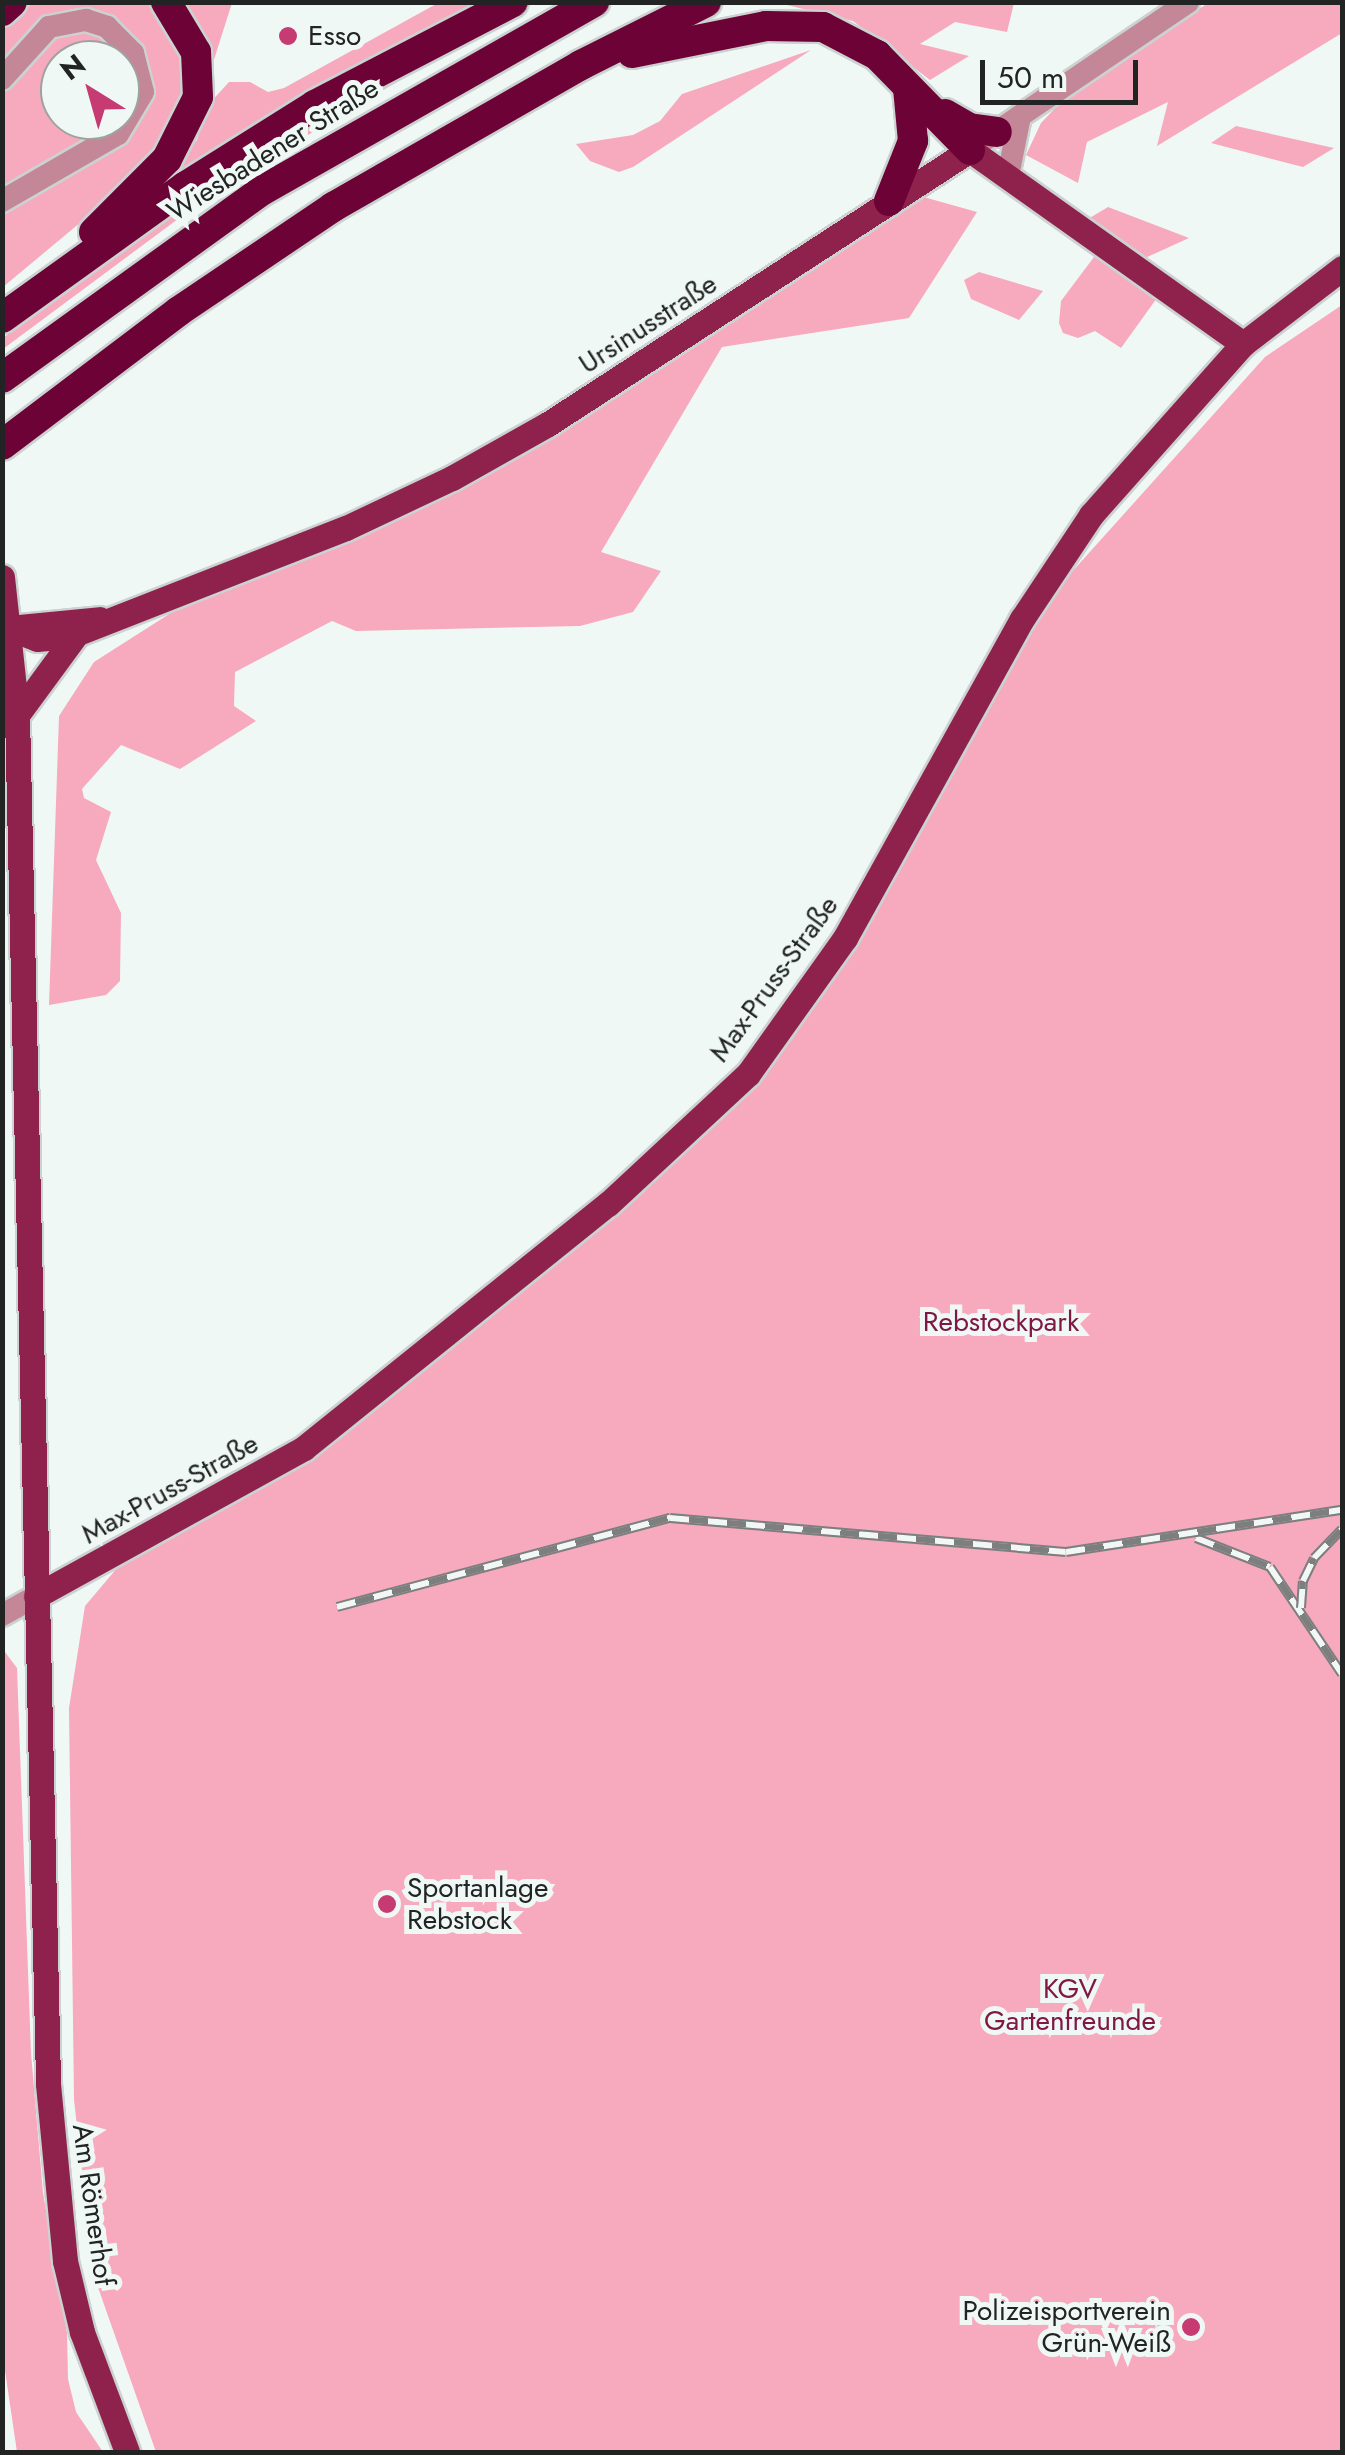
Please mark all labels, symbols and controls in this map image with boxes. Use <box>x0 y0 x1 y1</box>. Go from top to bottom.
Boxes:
place label: Esso <box>308 19 361 53</box>
marker: Esso <box>277 25 299 47</box>
north arrow <box>40 40 140 140</box>
scale bar <box>985 40 1142 102</box>
text: N <box>52 44 94 90</box>
text: 50 m <box>997 56 1064 99</box>
street label: Wiesbadener Straße <box>161 71 385 229</box>
street label: Ursinusstraße <box>573 267 723 381</box>
street label: Max-Pruss-Straße <box>703 890 845 1068</box>
park label: Rebstockpark <box>923 1305 1079 1339</box>
street label: Max-Pruss-Straße <box>76 1427 264 1551</box>
place label: Sportanlage Rebstock <box>407 1871 548 1937</box>
marker: Sportanlage Rebstock <box>376 1893 398 1915</box>
park label: KGV Gartenfreunde <box>984 1972 1156 2038</box>
street label: Am Römerhof <box>65 2122 121 2288</box>
place label: Polizeisportverein Grün-Weiß <box>963 2294 1171 2360</box>
marker: Polizeisportverein Grün-Weiß <box>1180 2316 1202 2338</box>

